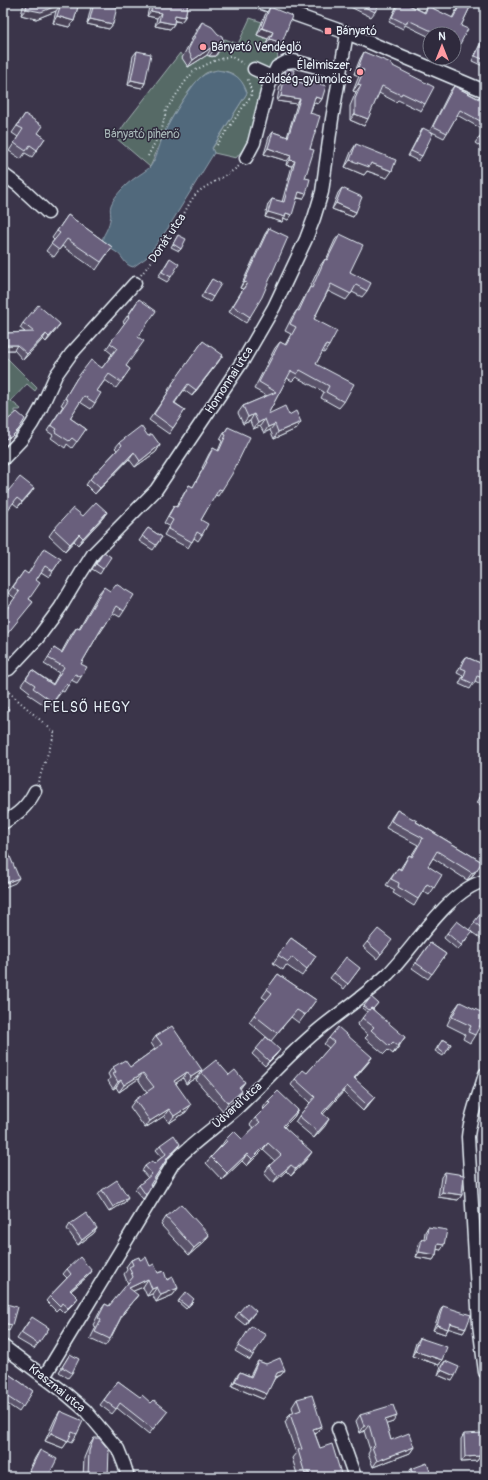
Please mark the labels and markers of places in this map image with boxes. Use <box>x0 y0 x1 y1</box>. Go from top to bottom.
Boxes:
place label: Bányató <box>336 24 377 39</box>
marker: Bányató <box>323 26 333 36</box>
place label: Bányató Vendéglő <box>211 40 302 55</box>
marker: Bányató Vendéglő <box>198 42 208 52</box>
place label: Élelmiszer, zöldség-gyümölcs <box>259 57 353 87</box>
marker: Élelmiszer, zöldség-gyümölcs <box>355 67 365 77</box>

